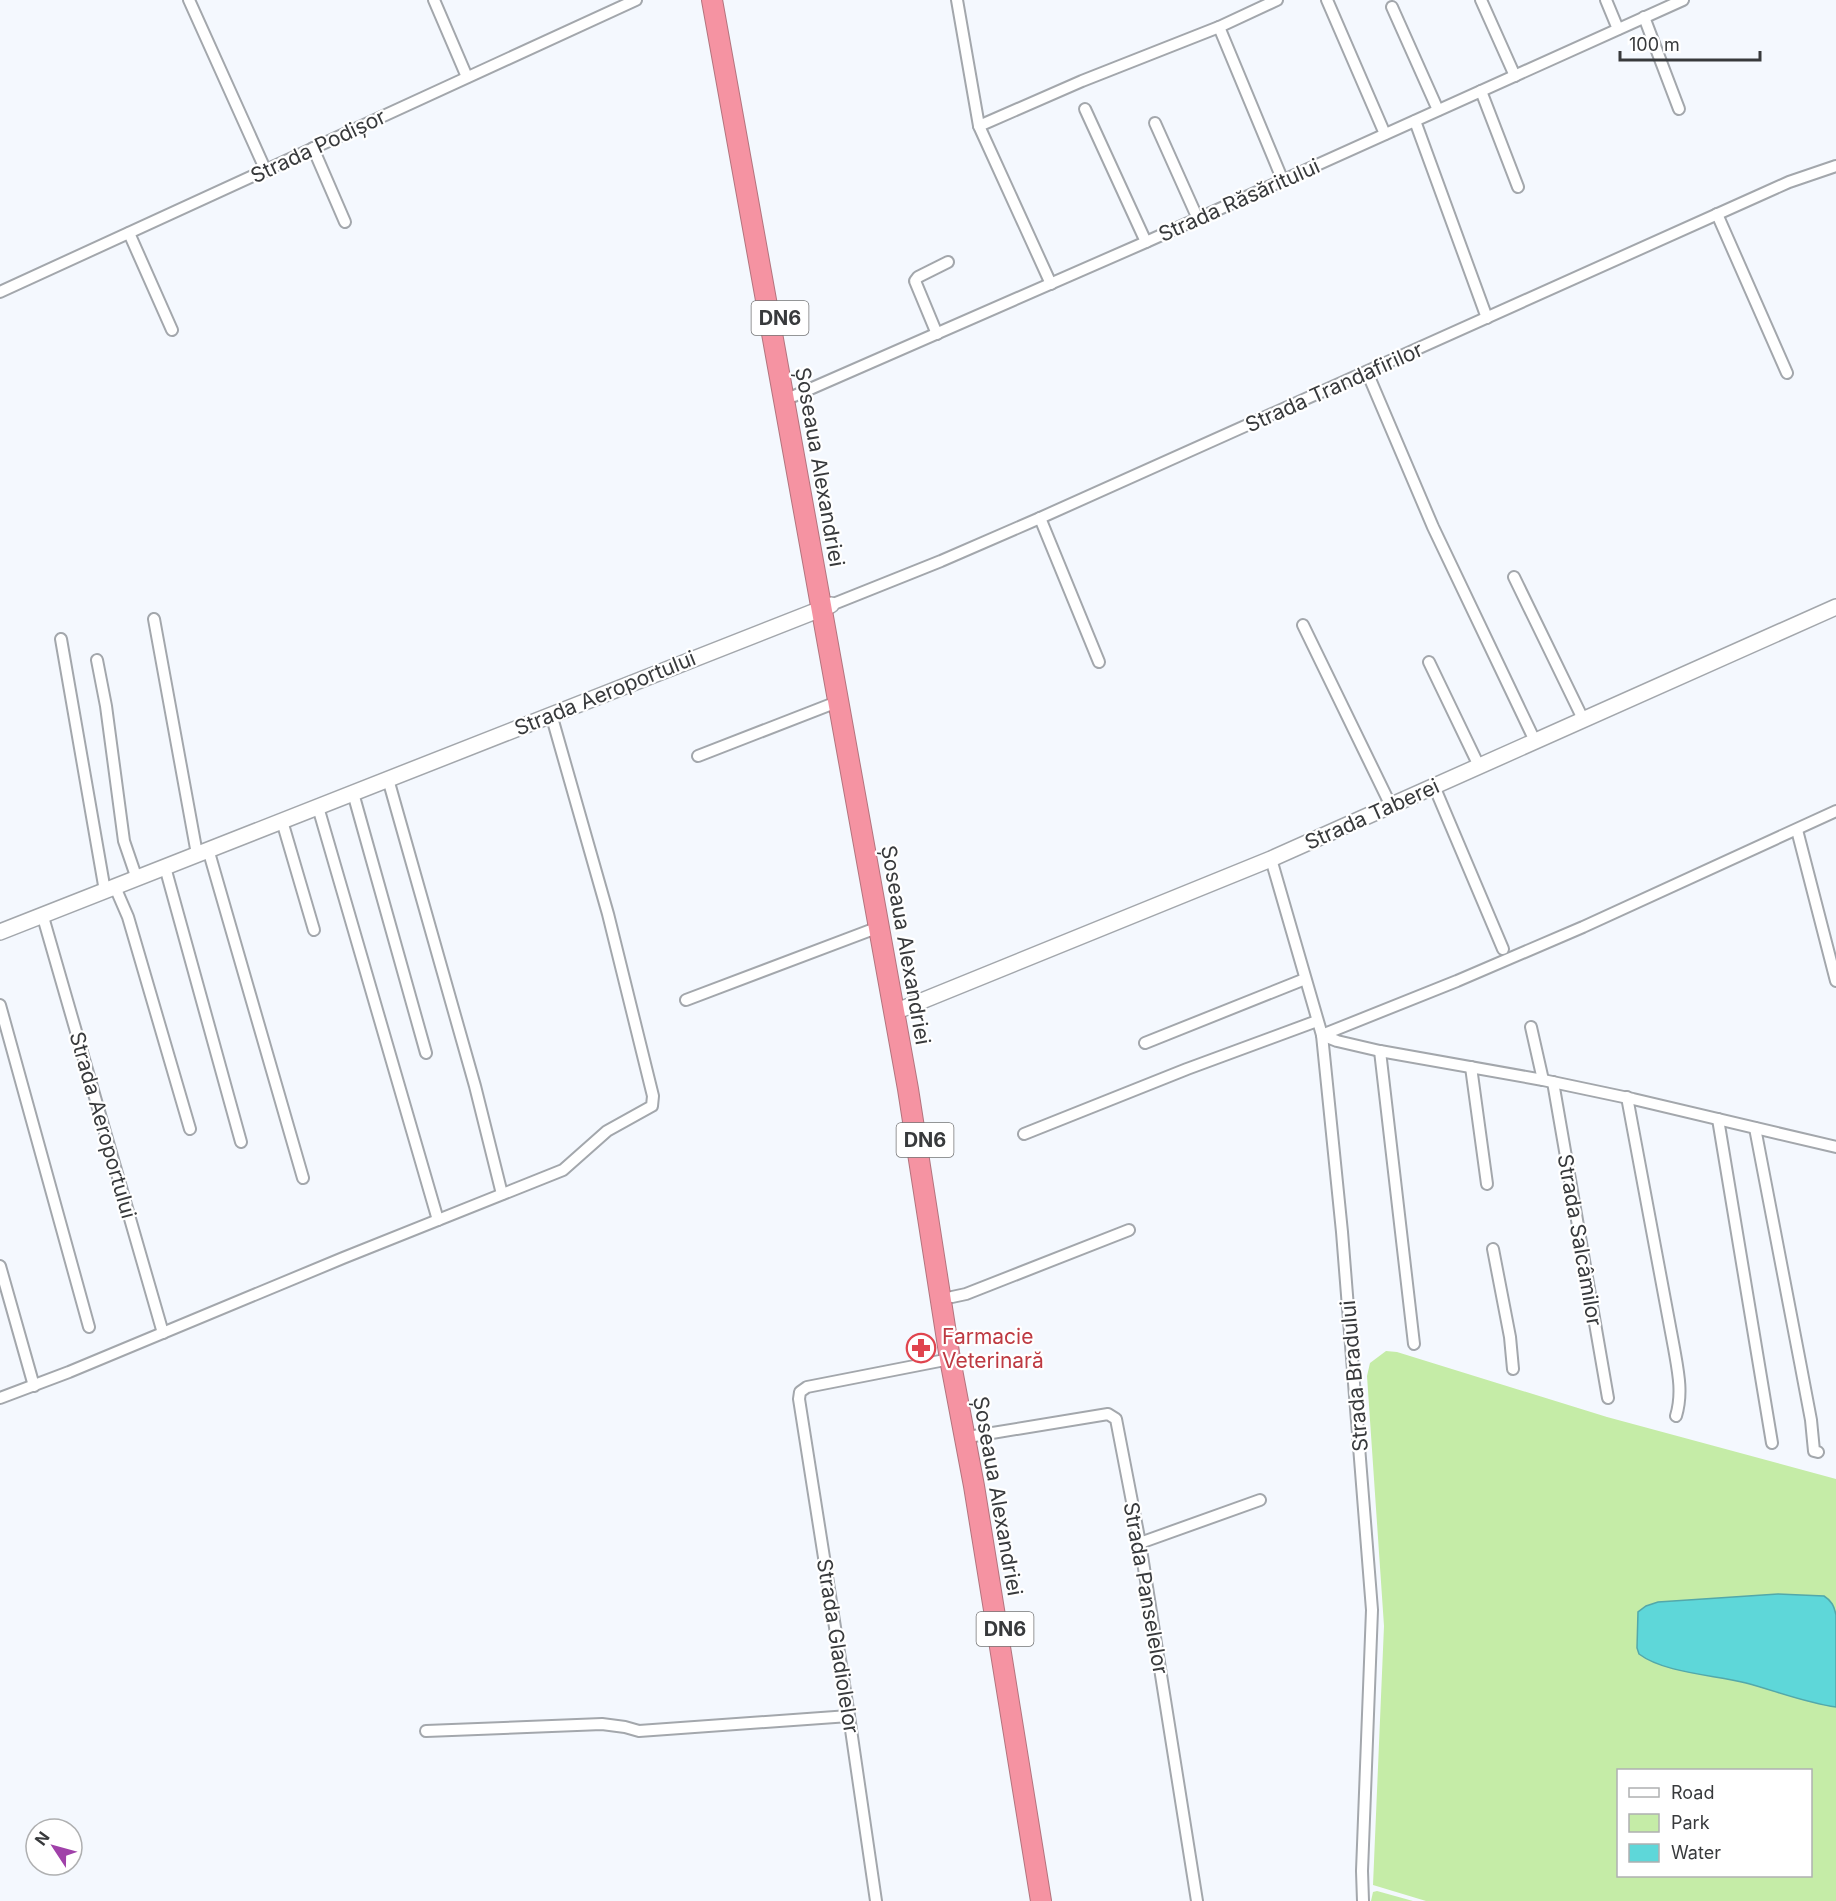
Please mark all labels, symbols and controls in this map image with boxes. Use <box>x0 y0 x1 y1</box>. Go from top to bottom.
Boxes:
scale bar <box>1620 24 1760 62</box>
text: 100 m <box>1629 34 1680 55</box>
street label: Strada Podișor <box>247 104 390 188</box>
street label: Strada Răsăritului <box>1154 153 1324 247</box>
road number: DN6 <box>752 301 808 335</box>
street label: Strada Trandafirilor <box>1241 337 1427 437</box>
street label: Șoseaua Alexandriei <box>790 365 850 569</box>
street label: Strada Aeroportului <box>511 645 699 741</box>
street label: Strada Taberei <box>1301 773 1443 855</box>
street label: Șoseaua Alexandriei <box>876 843 936 1047</box>
street label: Strada Aeroportului <box>64 1029 142 1221</box>
road number: DN6 <box>896 1123 954 1157</box>
street label: Strada Salcâmilor <box>1553 1152 1607 1328</box>
street label: Strada Bradului <box>1335 1299 1373 1453</box>
place label: Farmacie Veterinară <box>942 1324 1044 1373</box>
pharmacy icon: Farmacie Veterinară <box>905 1332 937 1364</box>
street label: Șoseaua Alexandriei <box>968 1394 1028 1598</box>
street label: Strada Panselelor <box>1119 1500 1173 1676</box>
street label: Strada Gladiolelor <box>812 1557 864 1735</box>
road number: DN6 <box>976 1612 1034 1646</box>
legend <box>1617 1769 1812 1877</box>
text: Road <box>1671 1782 1714 1803</box>
text: Park <box>1671 1812 1710 1833</box>
north arrow <box>24 1817 84 1877</box>
text: N <box>30 1827 54 1849</box>
text: Water <box>1671 1842 1721 1863</box>

